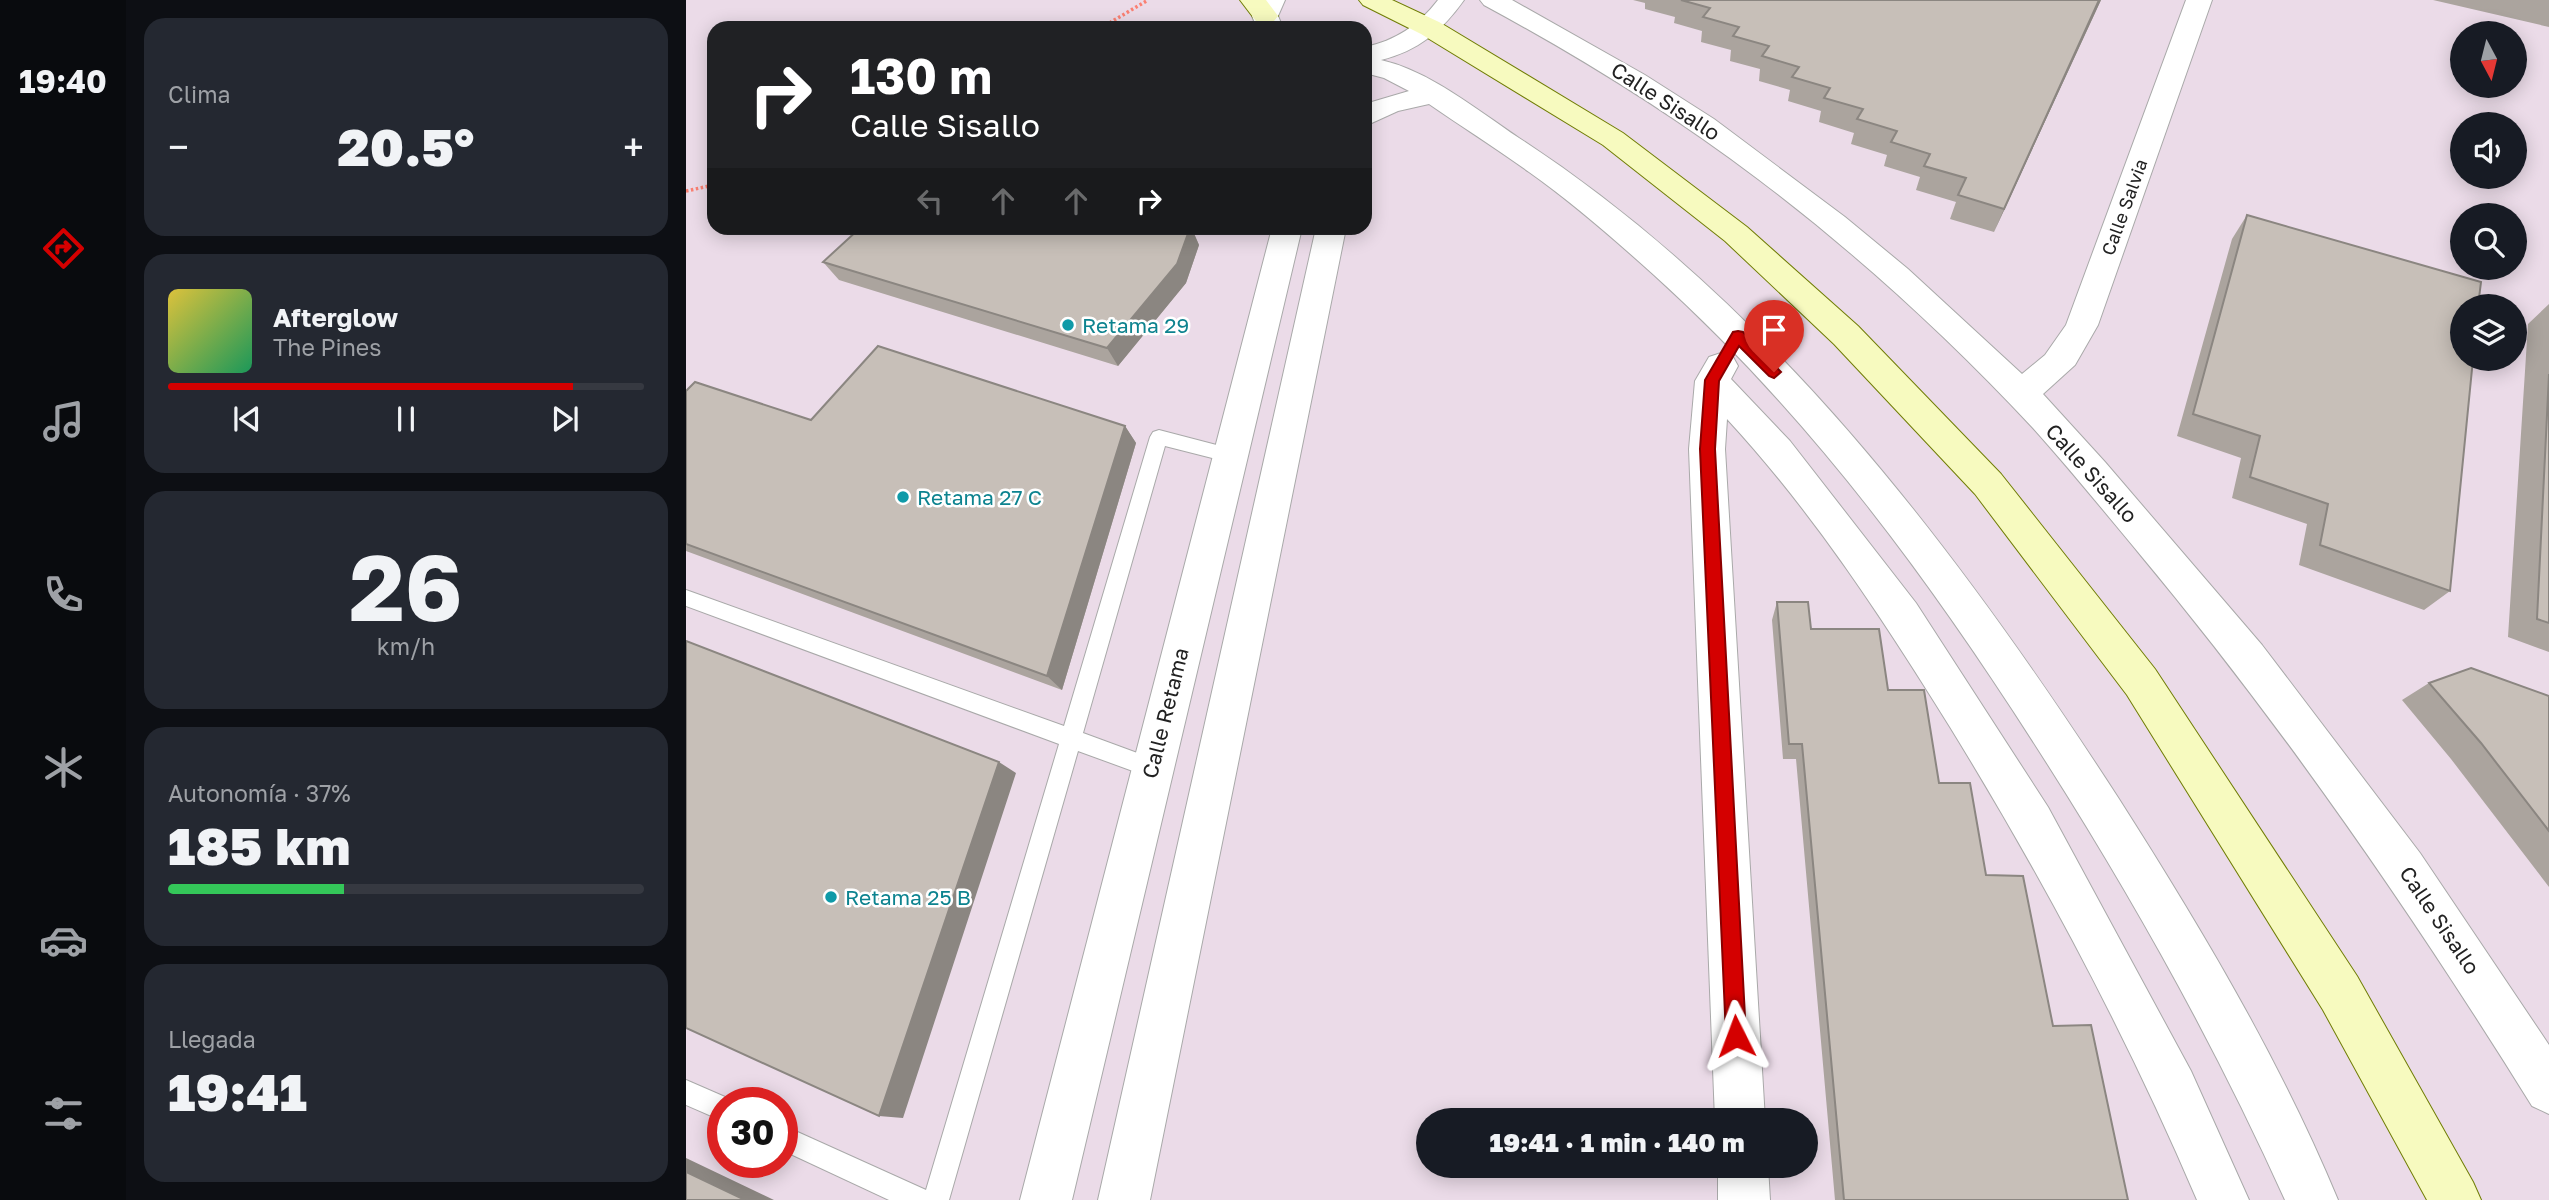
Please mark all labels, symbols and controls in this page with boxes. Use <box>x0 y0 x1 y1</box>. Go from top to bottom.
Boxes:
north arrow <box>2450 21 2527 98</box>
map controls <box>2450 21 2527 371</box>
text: 130 m <box>850 46 992 105</box>
icon: right <box>735 49 826 140</box>
street label: Calle Sisallo <box>1607 56 1725 146</box>
text: 19:40 <box>19 62 107 100</box>
text: Clima <box>168 80 231 108</box>
text: Calle Sisallo <box>850 106 1040 144</box>
button: sound <box>2450 112 2527 189</box>
text: 20.5° <box>338 115 474 177</box>
text: − <box>168 124 189 169</box>
text: + <box>623 124 644 169</box>
street label: Calle Salvia <box>2096 156 2152 258</box>
icon: left <box>911 182 949 220</box>
icon: ahead <box>984 182 1022 220</box>
icon: ahead <box>1057 182 1095 220</box>
icon: right <box>1130 182 1168 220</box>
button: search <box>2450 203 2527 280</box>
icon: directions <box>39 224 88 273</box>
button: layers <box>2450 294 2527 371</box>
pin <box>1744 300 1804 372</box>
text: Afterglow <box>273 302 398 333</box>
icon: arrive <box>1755 311 1793 349</box>
place label: Retama 29 <box>1082 312 1189 338</box>
marker: Retama 29 <box>1060 317 1076 333</box>
text: The Pines <box>273 333 381 361</box>
icon: music <box>39 397 88 446</box>
icon: previous <box>228 400 266 438</box>
icon: pause <box>387 400 425 438</box>
icon: next <box>546 400 584 438</box>
street label: Calle Sisallo <box>2041 418 2143 528</box>
place label: Retama 27 C <box>917 484 1042 510</box>
marker: Retama 27 C <box>895 489 911 505</box>
text: 26 <box>349 532 463 641</box>
icon: phone <box>39 570 88 619</box>
text: km/h <box>377 632 435 660</box>
street label: Calle Retama <box>1136 645 1194 781</box>
icon: climate <box>39 743 88 792</box>
text: Autonomía · 37% <box>168 779 351 807</box>
text: 185 km <box>168 814 351 876</box>
street label: Calle Sisallo <box>2394 861 2486 979</box>
place label: Retama 25 B <box>845 884 971 910</box>
marker: Retama 25 B <box>823 889 839 905</box>
icon: car <box>39 916 88 965</box>
position arrow <box>1699 999 1773 1073</box>
text: Llegada <box>168 1025 256 1053</box>
text: 19:41 <box>168 1060 307 1122</box>
speed limit sign: 30 <box>707 1087 798 1178</box>
icon: filters <box>39 1089 88 1138</box>
text: 19:41 · 1 min · 140 m <box>1489 1127 1745 1158</box>

